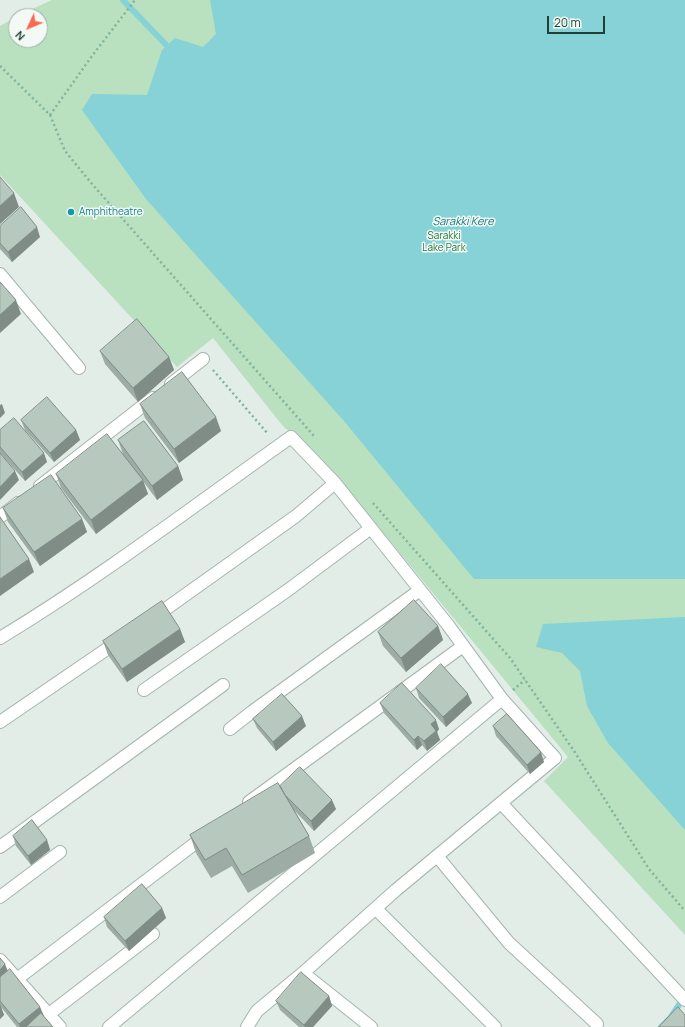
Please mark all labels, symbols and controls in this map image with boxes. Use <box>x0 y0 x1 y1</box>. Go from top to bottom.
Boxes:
north arrow <box>8 8 48 48</box>
scale bar <box>549 8 607 34</box>
text: 20 m <box>554 14 581 31</box>
text: N <box>12 28 28 44</box>
place label: Amphitheatre <box>79 206 143 218</box>
marker: Amphitheatre <box>66 207 76 217</box>
water label: Sarakki Kere <box>432 215 494 229</box>
park label: Sarakki Lake Park <box>422 230 466 254</box>

